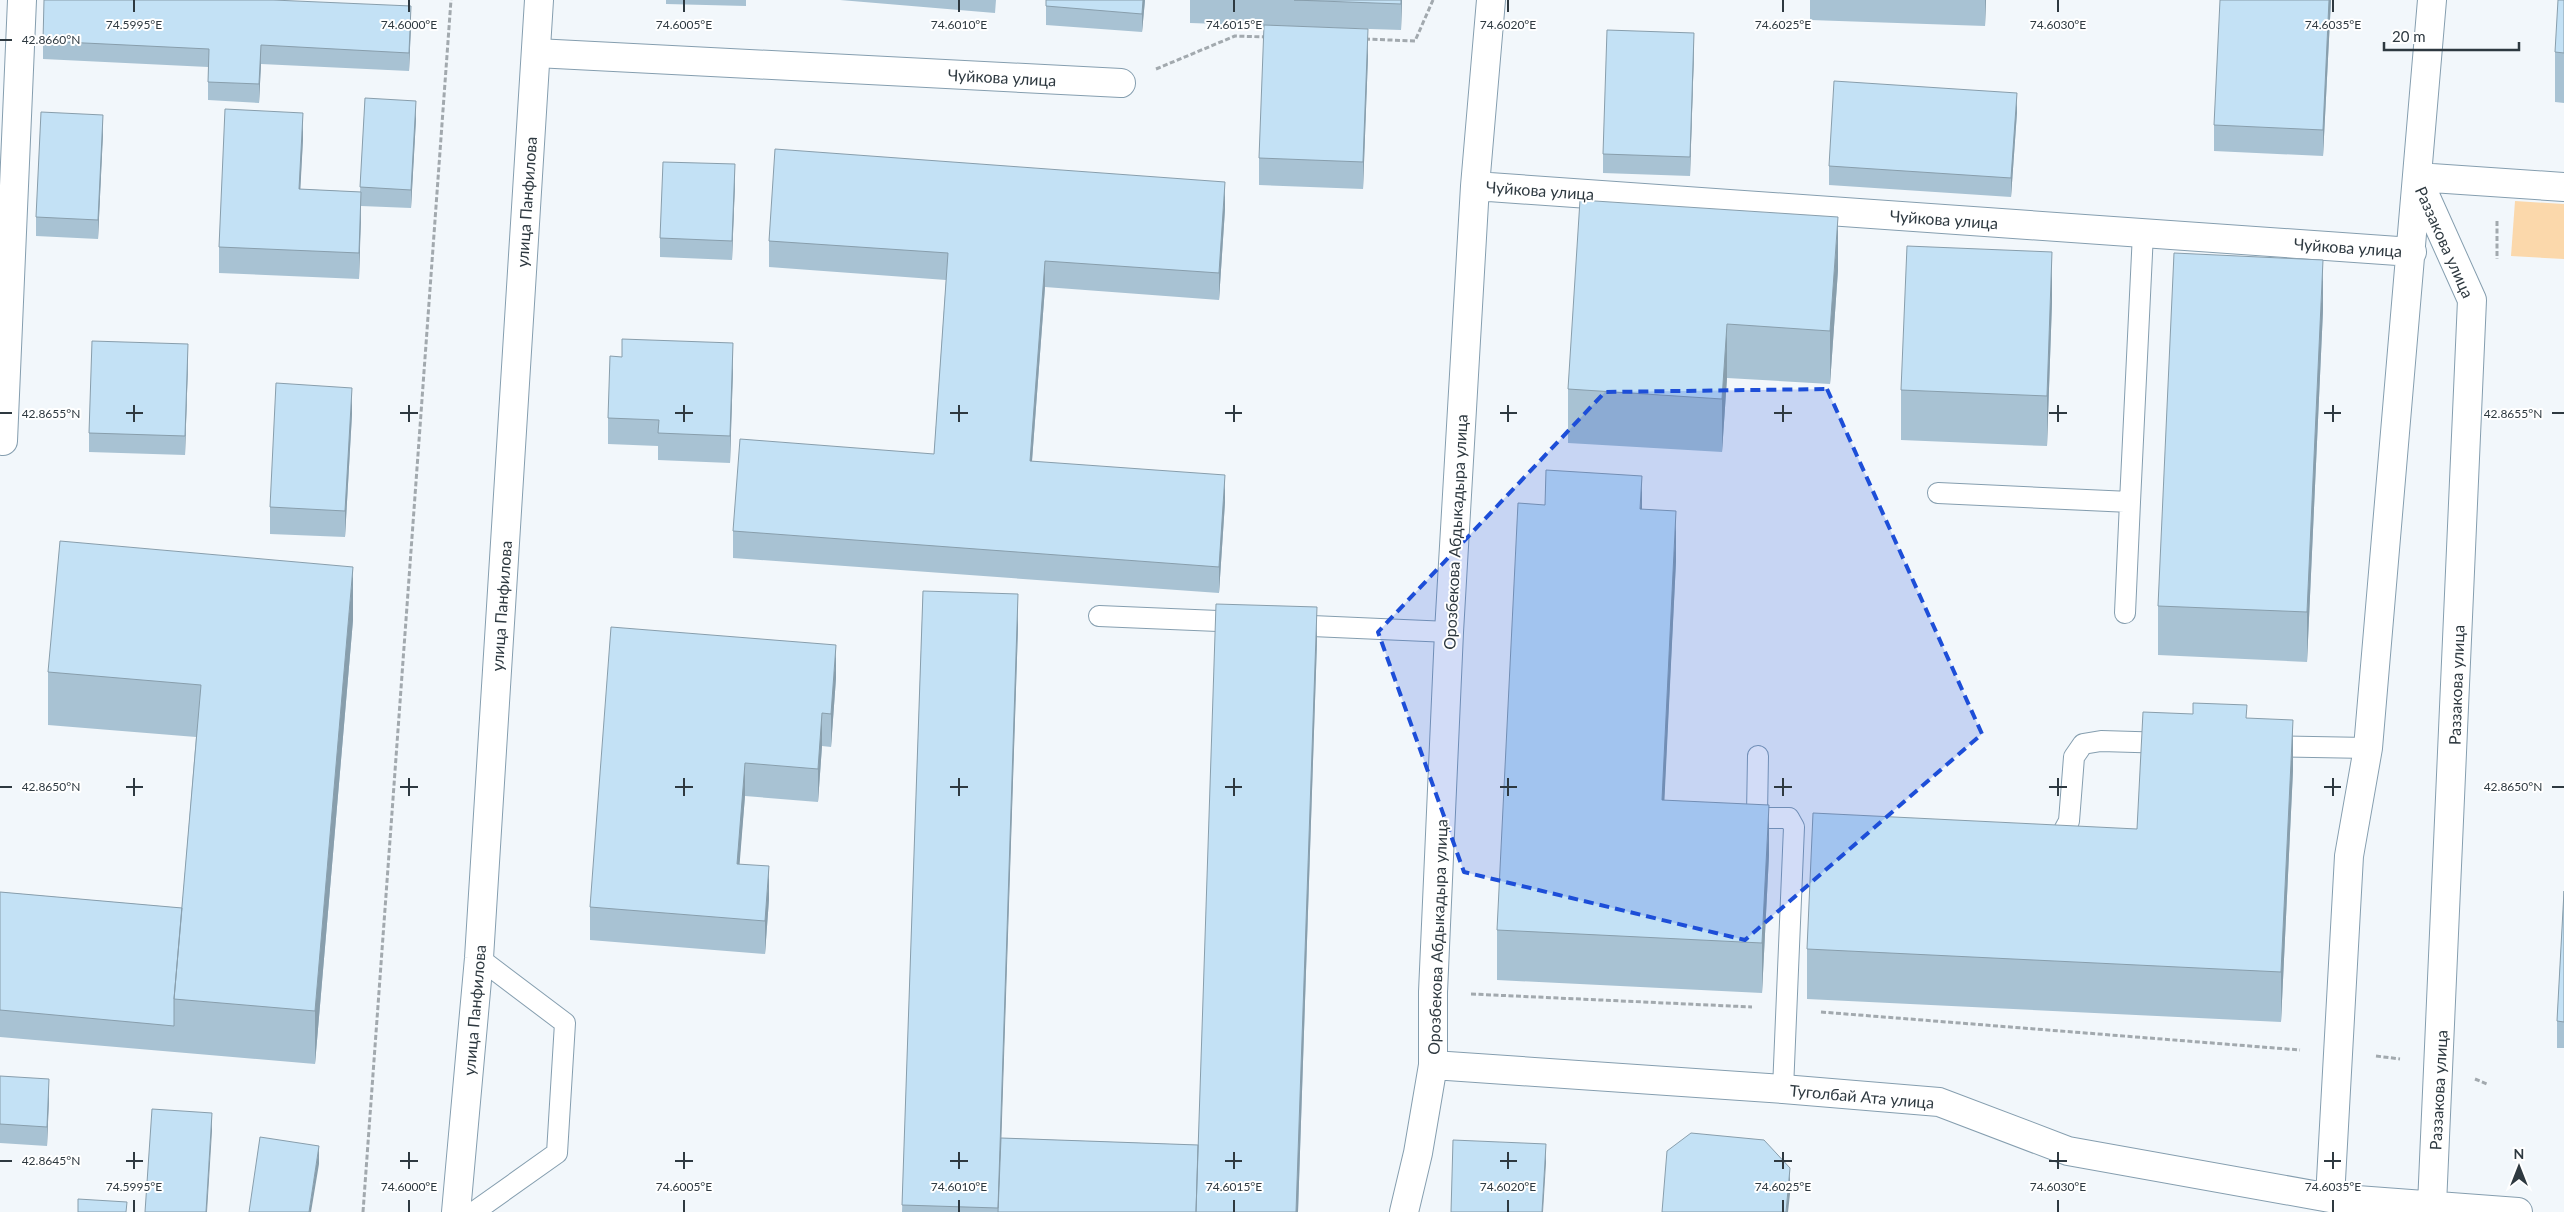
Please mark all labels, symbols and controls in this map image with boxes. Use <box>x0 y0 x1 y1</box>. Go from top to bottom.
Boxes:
text: 74.5995°E <box>106 17 162 32</box>
text: 74.6000°E <box>381 17 437 32</box>
text: 74.6005°E <box>656 17 712 32</box>
text: 74.6010°E <box>931 17 987 32</box>
text: 74.6015°E <box>1206 17 1262 32</box>
text: 74.6020°E <box>1480 17 1536 32</box>
text: 74.6025°E <box>1755 17 1811 32</box>
text: 74.6030°E <box>2030 17 2086 32</box>
text: 74.6035°E <box>2305 17 2361 32</box>
scale bar <box>2384 20 2519 52</box>
text: 20 m <box>2392 27 2426 45</box>
text: 42.8660°N <box>22 32 80 47</box>
street label: Чуйкова улица <box>947 65 1057 89</box>
street label: улица Панфилова <box>512 136 540 268</box>
street label: Чуйкова улица <box>1485 177 1595 203</box>
street label: Раззакова улица <box>2412 183 2478 301</box>
street label: Чуйкова улица <box>1889 206 1999 232</box>
street label: Чуйкова улица <box>2293 234 2403 260</box>
text: 42.8655°N <box>22 406 80 421</box>
text: 42.8655°N <box>2484 406 2542 421</box>
street label: Орозбекова Абдыкадыра улица <box>1439 414 1471 650</box>
street label: улица Панфилова <box>487 540 515 672</box>
street label: Раззакова улица <box>2444 625 2468 745</box>
text: 42.8650°N <box>22 779 80 794</box>
text: 42.8650°N <box>2484 779 2542 794</box>
street label: Орозбекова Абдыкадыра улица <box>1423 819 1451 1055</box>
street label: улица Панфилова <box>459 944 489 1076</box>
street label: Раззакова улица <box>2425 1029 2451 1151</box>
street label: Туголбай Ата улица <box>1789 1080 1935 1112</box>
north arrow <box>2494 1142 2544 1192</box>
text: N <box>2514 1145 2524 1162</box>
text: 42.8645°N <box>22 1153 80 1168</box>
text: 74.5995°E <box>106 1179 162 1194</box>
text: 74.6000°E <box>381 1179 437 1194</box>
text: 74.6005°E <box>656 1179 712 1194</box>
text: 74.6010°E <box>931 1179 987 1194</box>
text: 74.6015°E <box>1206 1179 1262 1194</box>
text: 74.6020°E <box>1480 1179 1536 1194</box>
text: 74.6025°E <box>1755 1179 1811 1194</box>
text: 74.6030°E <box>2030 1179 2086 1194</box>
text: 74.6035°E <box>2305 1179 2361 1194</box>

